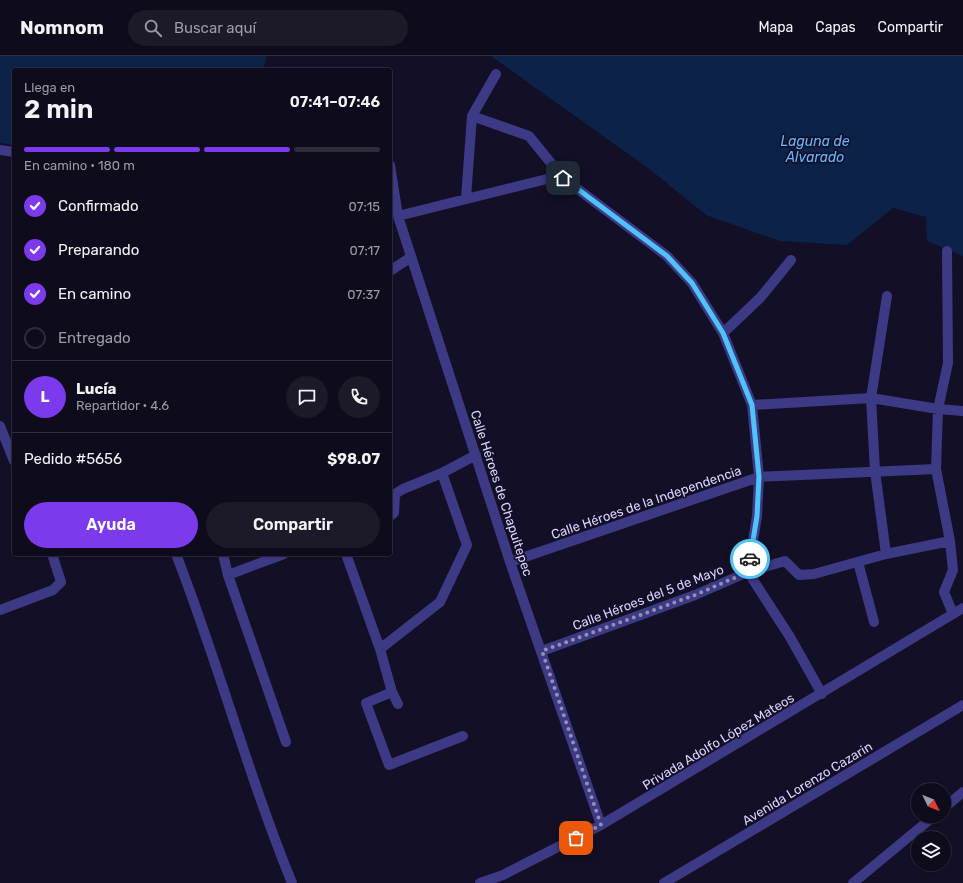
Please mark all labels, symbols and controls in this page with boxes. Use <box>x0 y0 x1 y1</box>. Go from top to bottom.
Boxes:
search box <box>128 10 408 46</box>
text: Nomnom <box>20 16 104 39</box>
icon: search <box>142 17 164 39</box>
text: Buscar aquí <box>174 19 256 37</box>
text: Mapa <box>758 19 793 36</box>
text: Capas <box>815 19 856 36</box>
text: Compartir <box>878 19 943 36</box>
text: Llega en <box>24 80 75 95</box>
text: 07:41–07:46 <box>290 93 380 111</box>
text: 2 min <box>24 94 93 125</box>
water label: Laguna de Alvarado <box>780 133 850 166</box>
text: En camino · 180 m <box>24 158 135 173</box>
pin <box>546 161 580 195</box>
icon: home <box>552 167 574 189</box>
icon: check <box>24 195 46 217</box>
text: Confirmado <box>58 197 139 215</box>
text: 07:15 <box>348 199 380 214</box>
icon: check <box>24 239 46 261</box>
text: Preparando <box>58 241 139 259</box>
text: 07:17 <box>350 243 380 258</box>
icon: check <box>24 283 46 305</box>
text: En camino <box>58 285 131 303</box>
text: 07:37 <box>347 287 380 302</box>
text: Entregado <box>58 329 131 347</box>
button: chat <box>286 376 328 418</box>
button: phone <box>338 376 380 418</box>
text: Lucía <box>76 380 116 398</box>
text: L <box>41 388 49 406</box>
text: Repartidor · 4.6 <box>76 398 169 413</box>
street label: Calle Héroes de Chapultepec <box>468 408 536 578</box>
text: Pedido #5656 <box>24 450 122 468</box>
text: $98.07 <box>327 450 380 468</box>
street label: Calle Héroes de la Independencia <box>549 463 743 542</box>
button: Ayuda <box>24 502 198 548</box>
button: Compartir <box>206 502 380 548</box>
courier <box>730 539 770 579</box>
icon: car <box>739 548 761 570</box>
street label: Calle Héroes del 5 de Mayo <box>570 562 726 633</box>
street label: Privada Adolfo López Mateos <box>640 690 797 793</box>
street label: Avenida Lorenzo Cazarin <box>740 739 875 828</box>
north arrow <box>911 783 951 823</box>
map controls <box>911 783 951 871</box>
pin <box>559 821 593 855</box>
icon: bag <box>565 827 587 849</box>
button: layers <box>911 831 951 871</box>

